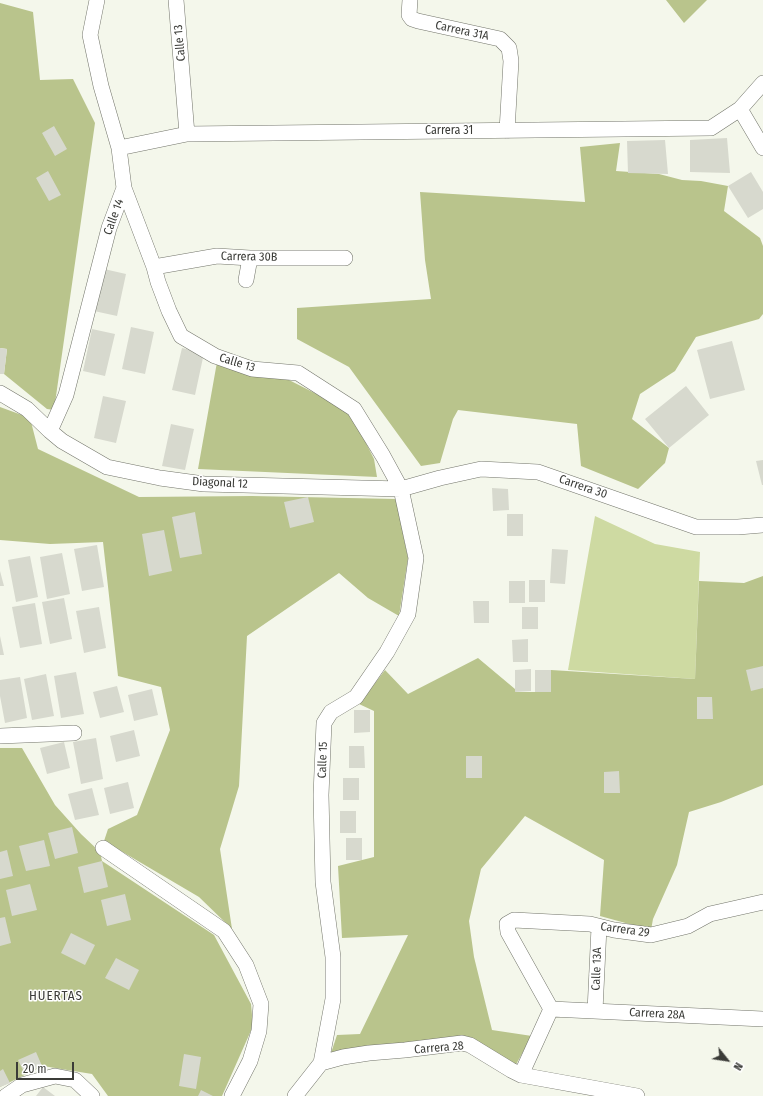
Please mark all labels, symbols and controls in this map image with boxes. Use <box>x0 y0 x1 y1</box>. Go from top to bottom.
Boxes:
street label: Carrera 31A <box>434 18 490 44</box>
street label: Calle 13 <box>171 24 189 62</box>
street label: Carrera 31 <box>425 124 473 138</box>
street label: Calle 14 <box>101 197 127 237</box>
street label: Carrera 30B <box>221 249 277 265</box>
street label: Calle 13 <box>217 351 257 375</box>
street label: Carrera 30 <box>557 472 609 502</box>
street label: Diagonal 12 <box>192 474 248 492</box>
street label: Calle 15 <box>315 741 331 779</box>
street label: Carrera 29 <box>600 919 650 941</box>
street label: Calle 13A <box>589 947 605 991</box>
district label: HUERTAS <box>29 988 83 1004</box>
street label: Carrera 28A <box>629 1005 685 1023</box>
street label: Carrera 28 <box>414 1039 464 1057</box>
north arrow <box>707 1040 747 1080</box>
scale bar <box>18 1054 76 1080</box>
text: N <box>731 1060 745 1072</box>
text: 20 m <box>23 1062 47 1076</box>

